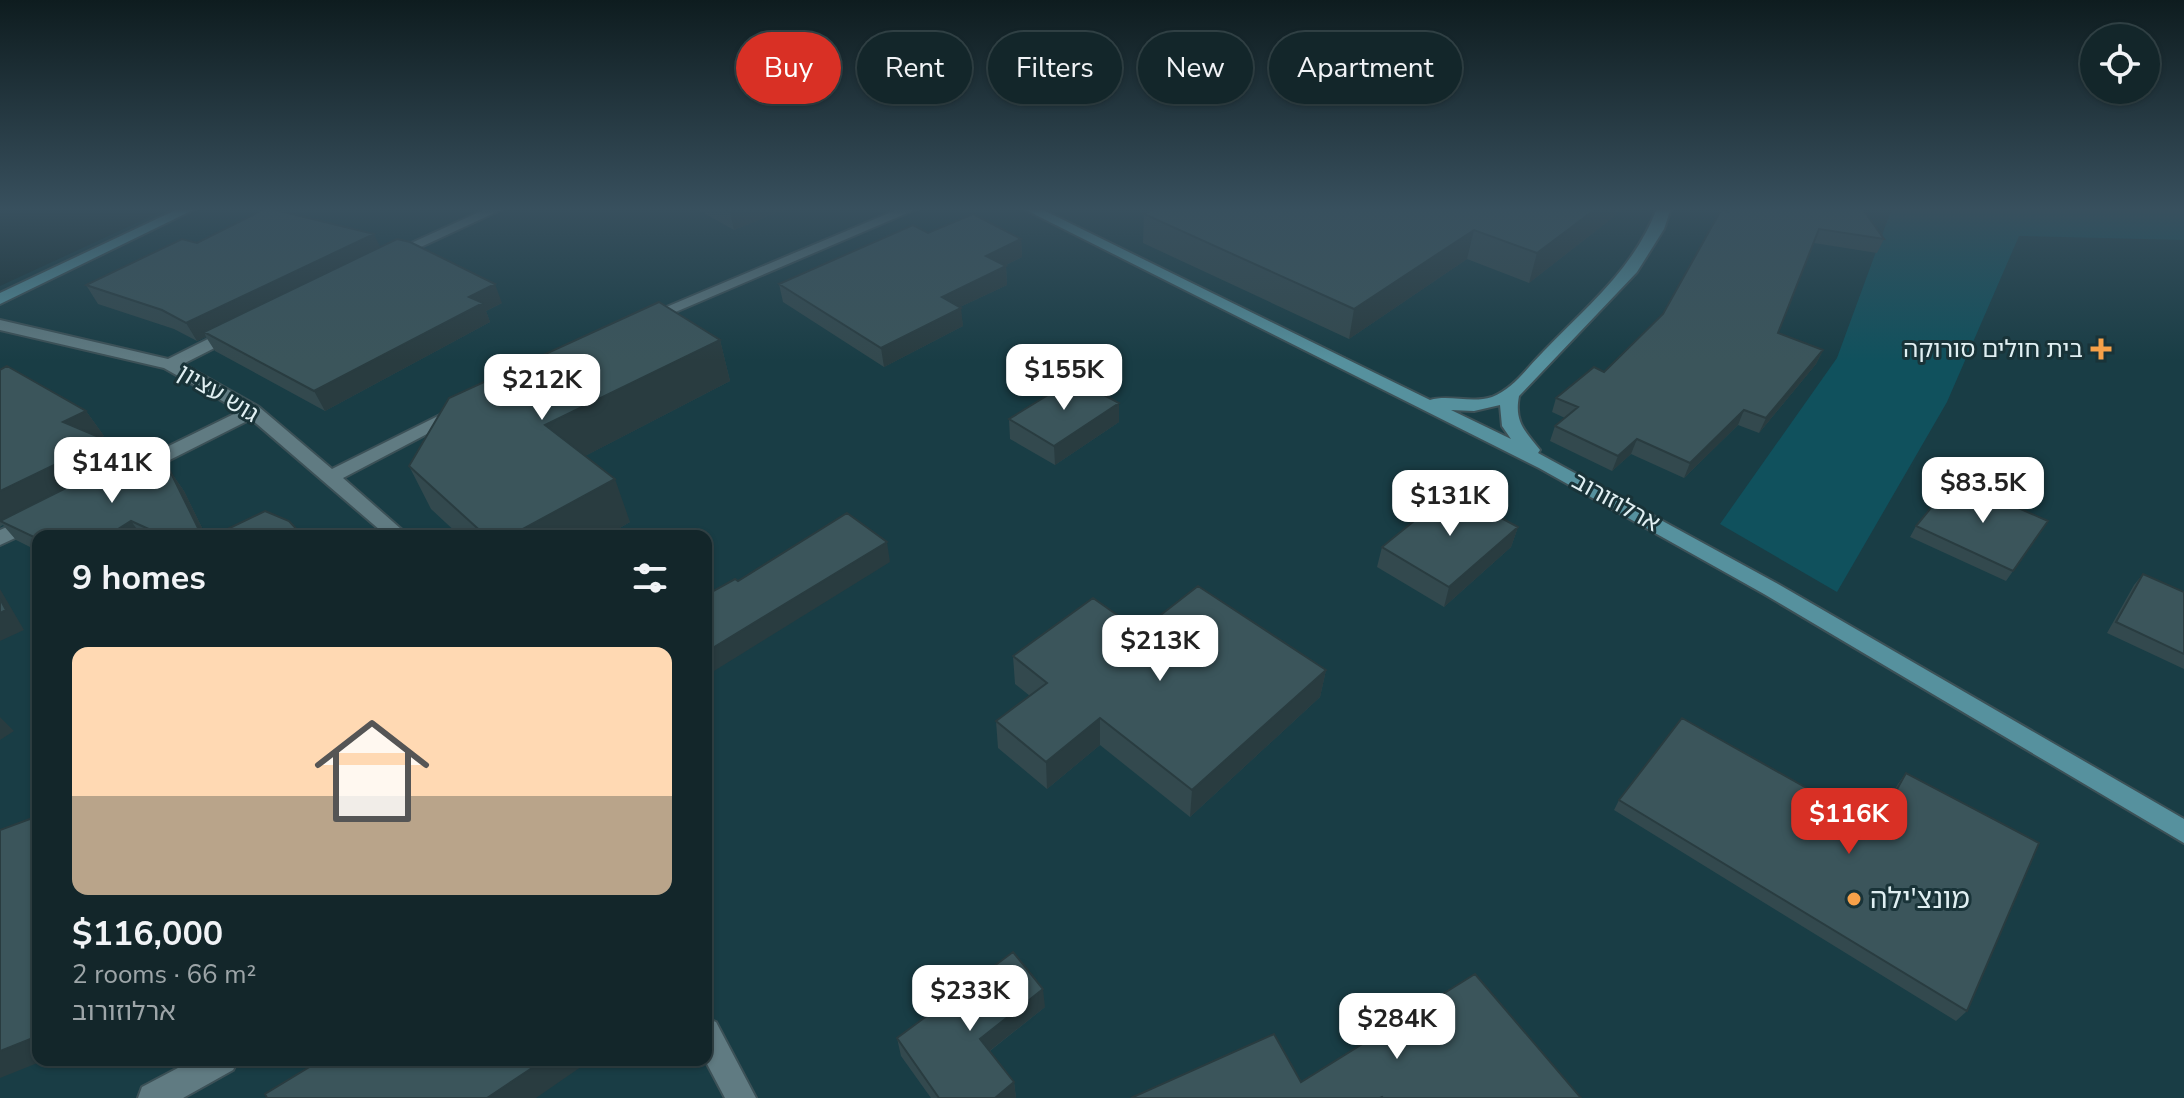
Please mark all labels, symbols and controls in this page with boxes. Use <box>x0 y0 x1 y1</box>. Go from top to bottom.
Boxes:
map controls <box>2080 24 2160 104</box>
button: locate <box>2080 24 2160 104</box>
chip: Buy <box>736 32 841 104</box>
chip: Rent <box>857 32 972 104</box>
chip: Filters <box>988 32 1122 104</box>
chip: New <box>1138 32 1253 104</box>
chip: Apartment <box>1269 32 1462 104</box>
place label: בית חולים סורוקה <box>1903 333 2083 365</box>
marker: בית חולים סורוקה <box>2090 338 2112 360</box>
pin: $155K <box>1008 344 1120 412</box>
text: $155K <box>1024 352 1104 387</box>
pin: $212K <box>486 354 598 422</box>
street label: גוש עציון <box>172 356 264 430</box>
text: $212K <box>502 362 582 397</box>
pin: $141K <box>56 437 168 505</box>
text: $141K <box>72 445 152 480</box>
pin: $83.5K <box>1918 457 2048 525</box>
street label: ארלוזורוב <box>1566 465 1666 539</box>
text: $83.5K <box>1940 465 2026 500</box>
pin: $131K <box>1394 470 1506 538</box>
text: $131K <box>1410 478 1490 513</box>
text: 9 homes <box>72 555 206 601</box>
icon: filters <box>628 556 672 600</box>
pin: $213K <box>1104 615 1216 683</box>
text: $213K <box>1120 623 1200 658</box>
icon: home <box>300 699 444 843</box>
pin: $116K <box>1793 788 1905 856</box>
text: $116K <box>1809 796 1889 831</box>
place label: מונצ'ילה <box>1870 880 1970 918</box>
marker: מונצ'ילה <box>1845 890 1863 908</box>
text: $116,000 <box>72 911 223 957</box>
text: 2 rooms · 66 m² <box>72 957 256 992</box>
pin: $233K <box>914 965 1026 1033</box>
text: $233K <box>930 973 1010 1008</box>
pin: $284K <box>1341 993 1453 1061</box>
text: ארלוזורוב <box>72 994 176 1029</box>
text: $284K <box>1357 1001 1437 1036</box>

